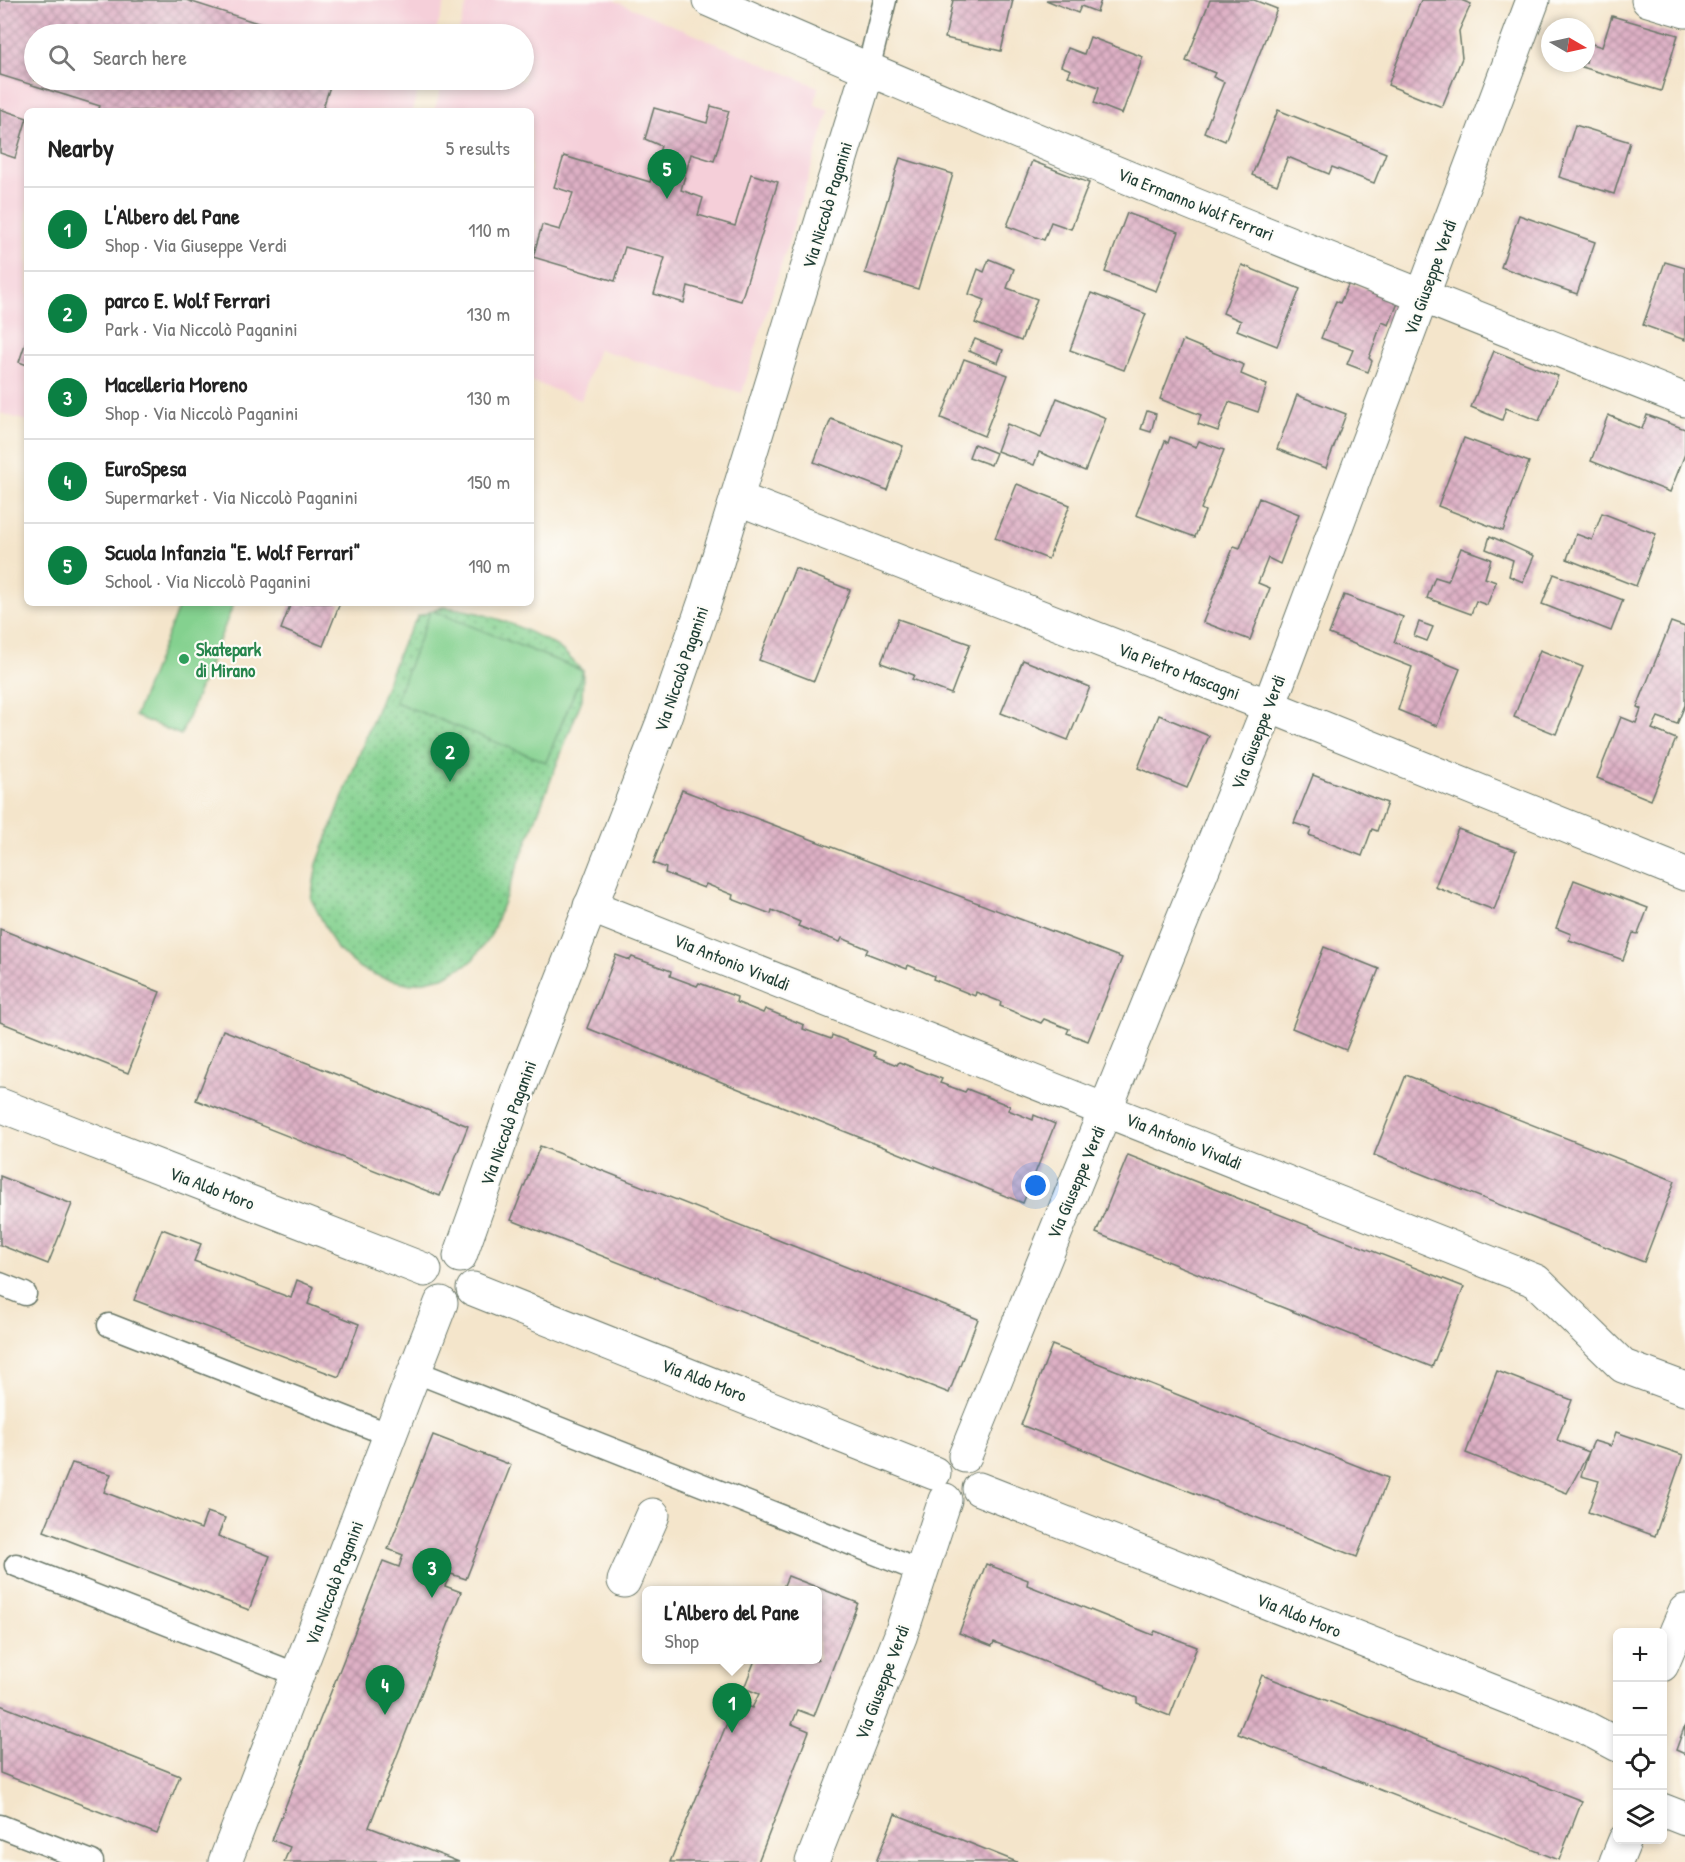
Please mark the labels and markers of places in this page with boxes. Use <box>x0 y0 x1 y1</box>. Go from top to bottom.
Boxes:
pin: 5 <box>648 150 686 199</box>
place label: Skatepark di Mirano <box>196 637 262 683</box>
marker: Skatepark di Mirano <box>177 652 191 666</box>
pin: 2 <box>430 732 470 782</box>
pin: 3 <box>412 1548 452 1598</box>
pin: 4 <box>366 1666 404 1715</box>
pin: 1 <box>712 1684 752 1733</box>

